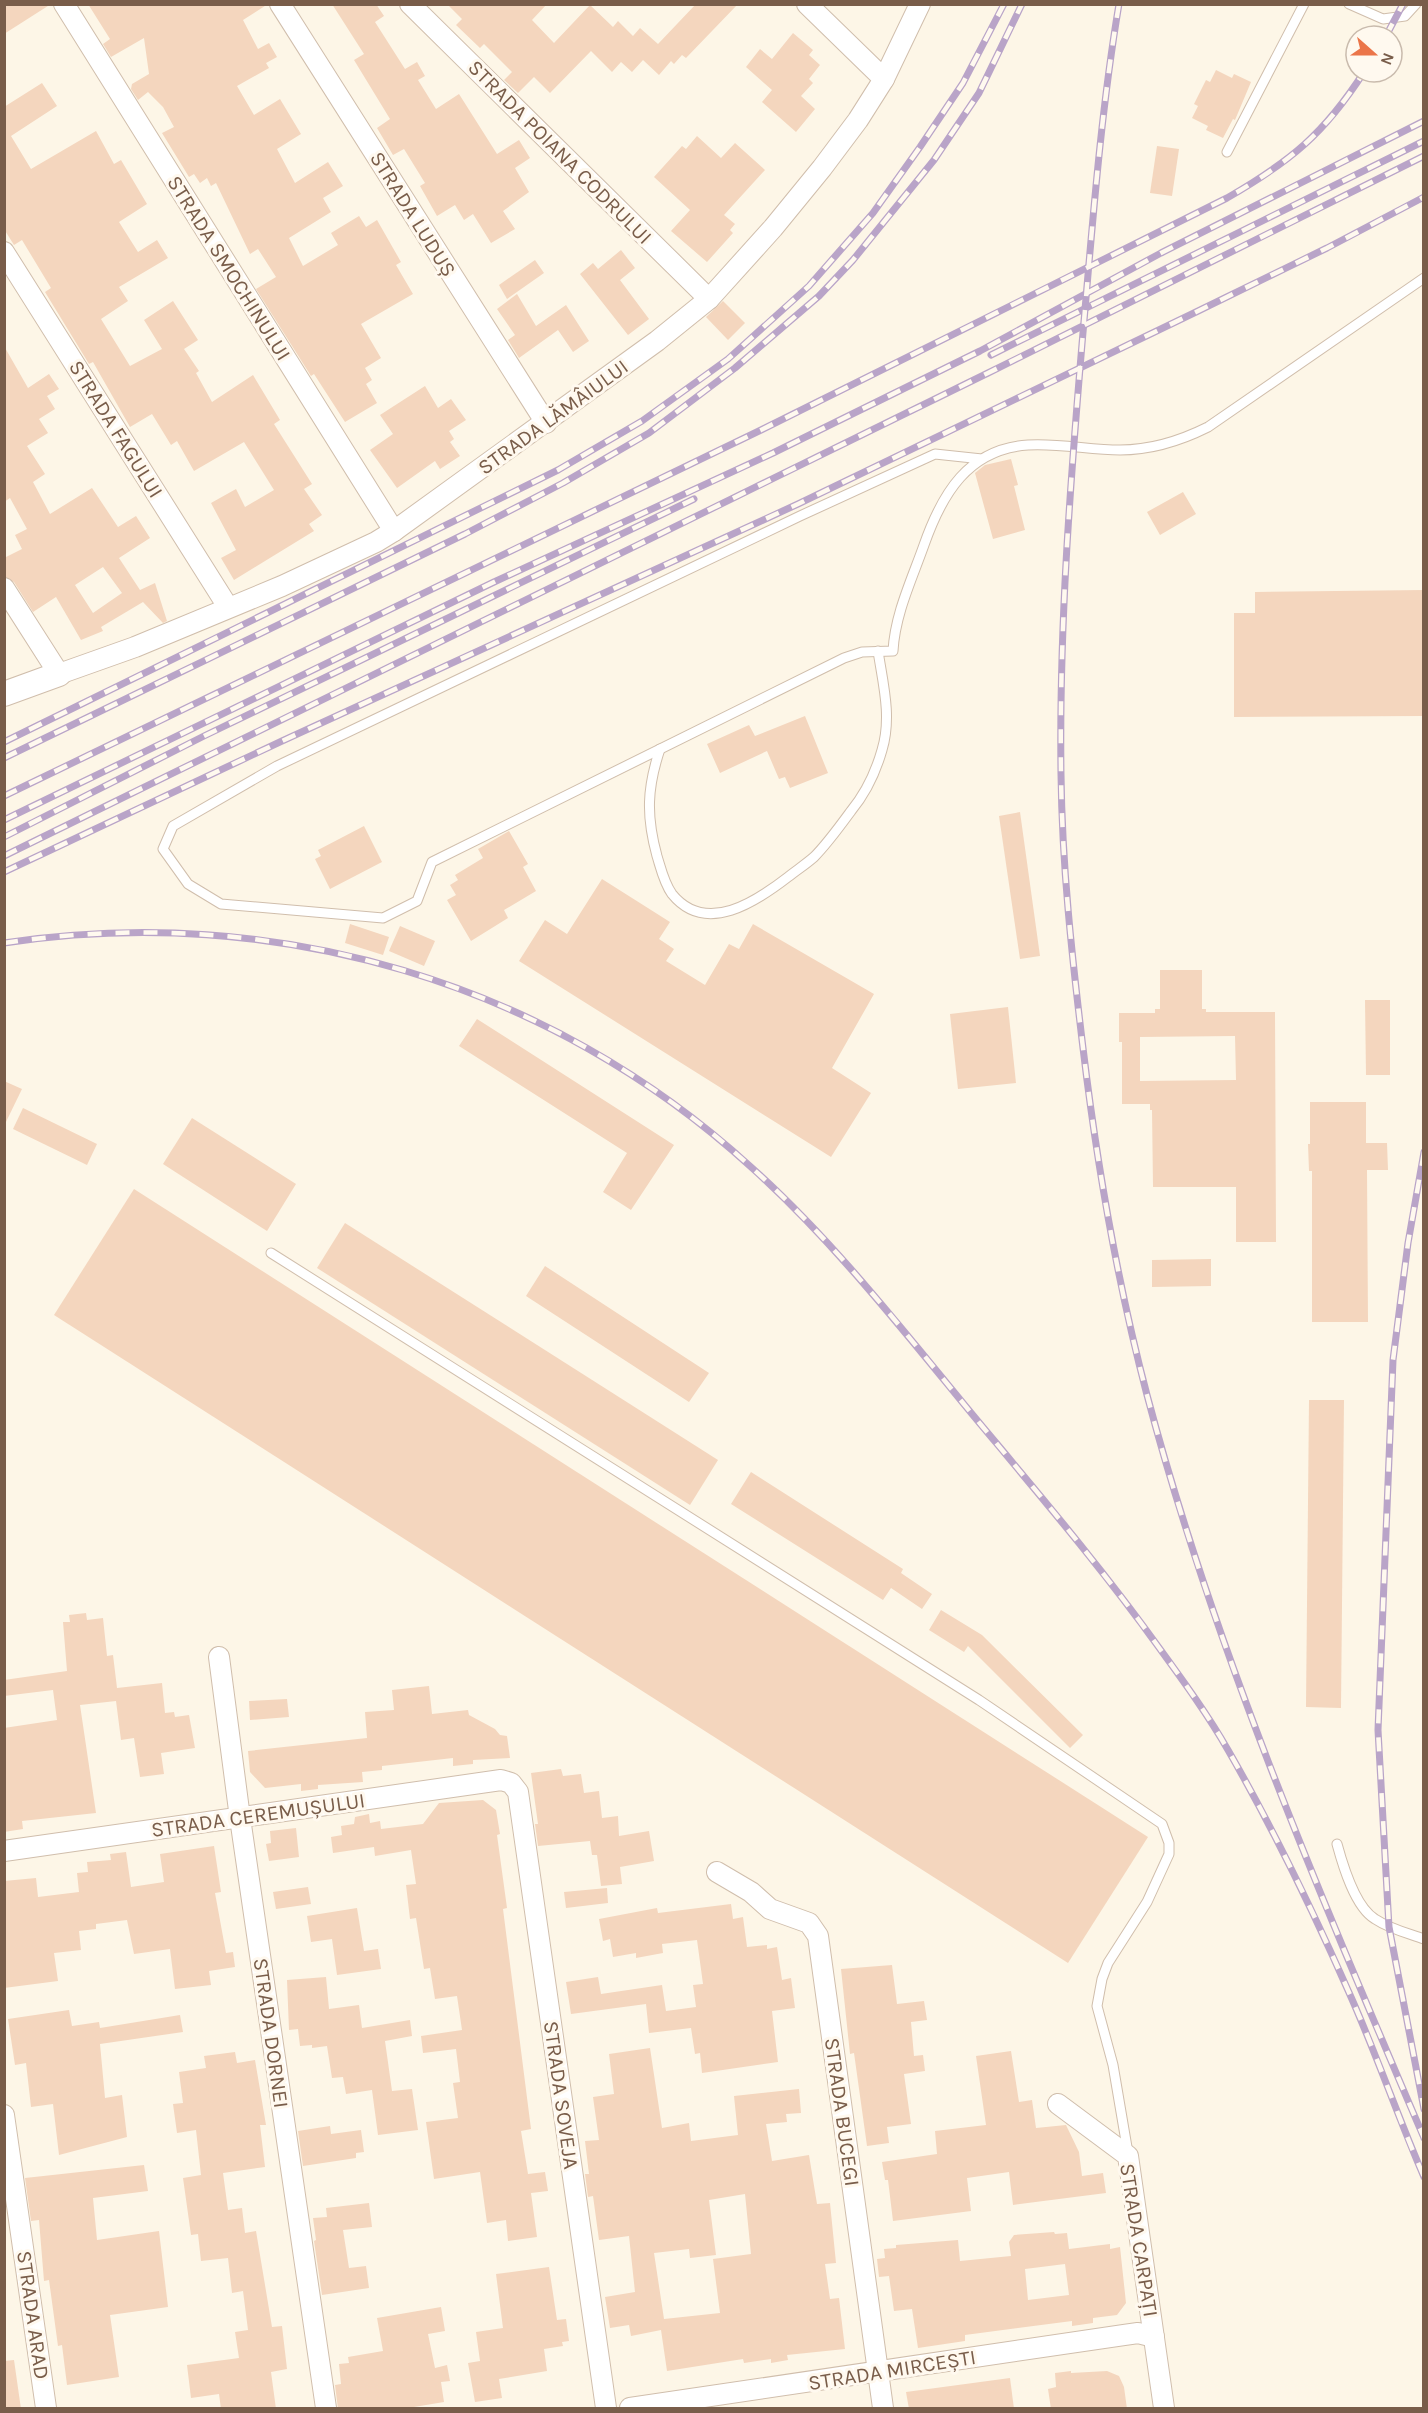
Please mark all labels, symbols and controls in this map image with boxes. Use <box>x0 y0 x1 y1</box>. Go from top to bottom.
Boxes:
north arrow <box>1344 24 1404 84</box>
text: N <box>1377 50 1398 68</box>
street label: STRADA POIANA CODRULUI <box>463 55 657 249</box>
street label: STRADA LUDUȘ <box>365 147 461 281</box>
street label: STRADA SMOCHINULUI <box>162 171 296 365</box>
street label: STRADA LĂMÂIULUI <box>473 354 633 480</box>
street label: STRADA FAGULUI <box>64 356 168 502</box>
street label: STRADA CEREMUȘULUI <box>150 1788 366 1842</box>
street label: STRADA DORNEI <box>249 1956 293 2110</box>
street label: STRADA SOVEJA <box>539 2019 583 2171</box>
street label: STRADA BUCEGI <box>820 2036 864 2188</box>
street label: STRADA CARPAȚI <box>1115 2161 1163 2319</box>
street label: STRADA ARAD <box>12 2249 54 2381</box>
street label: STRADA MIRCEȘTI <box>806 2345 978 2395</box>

